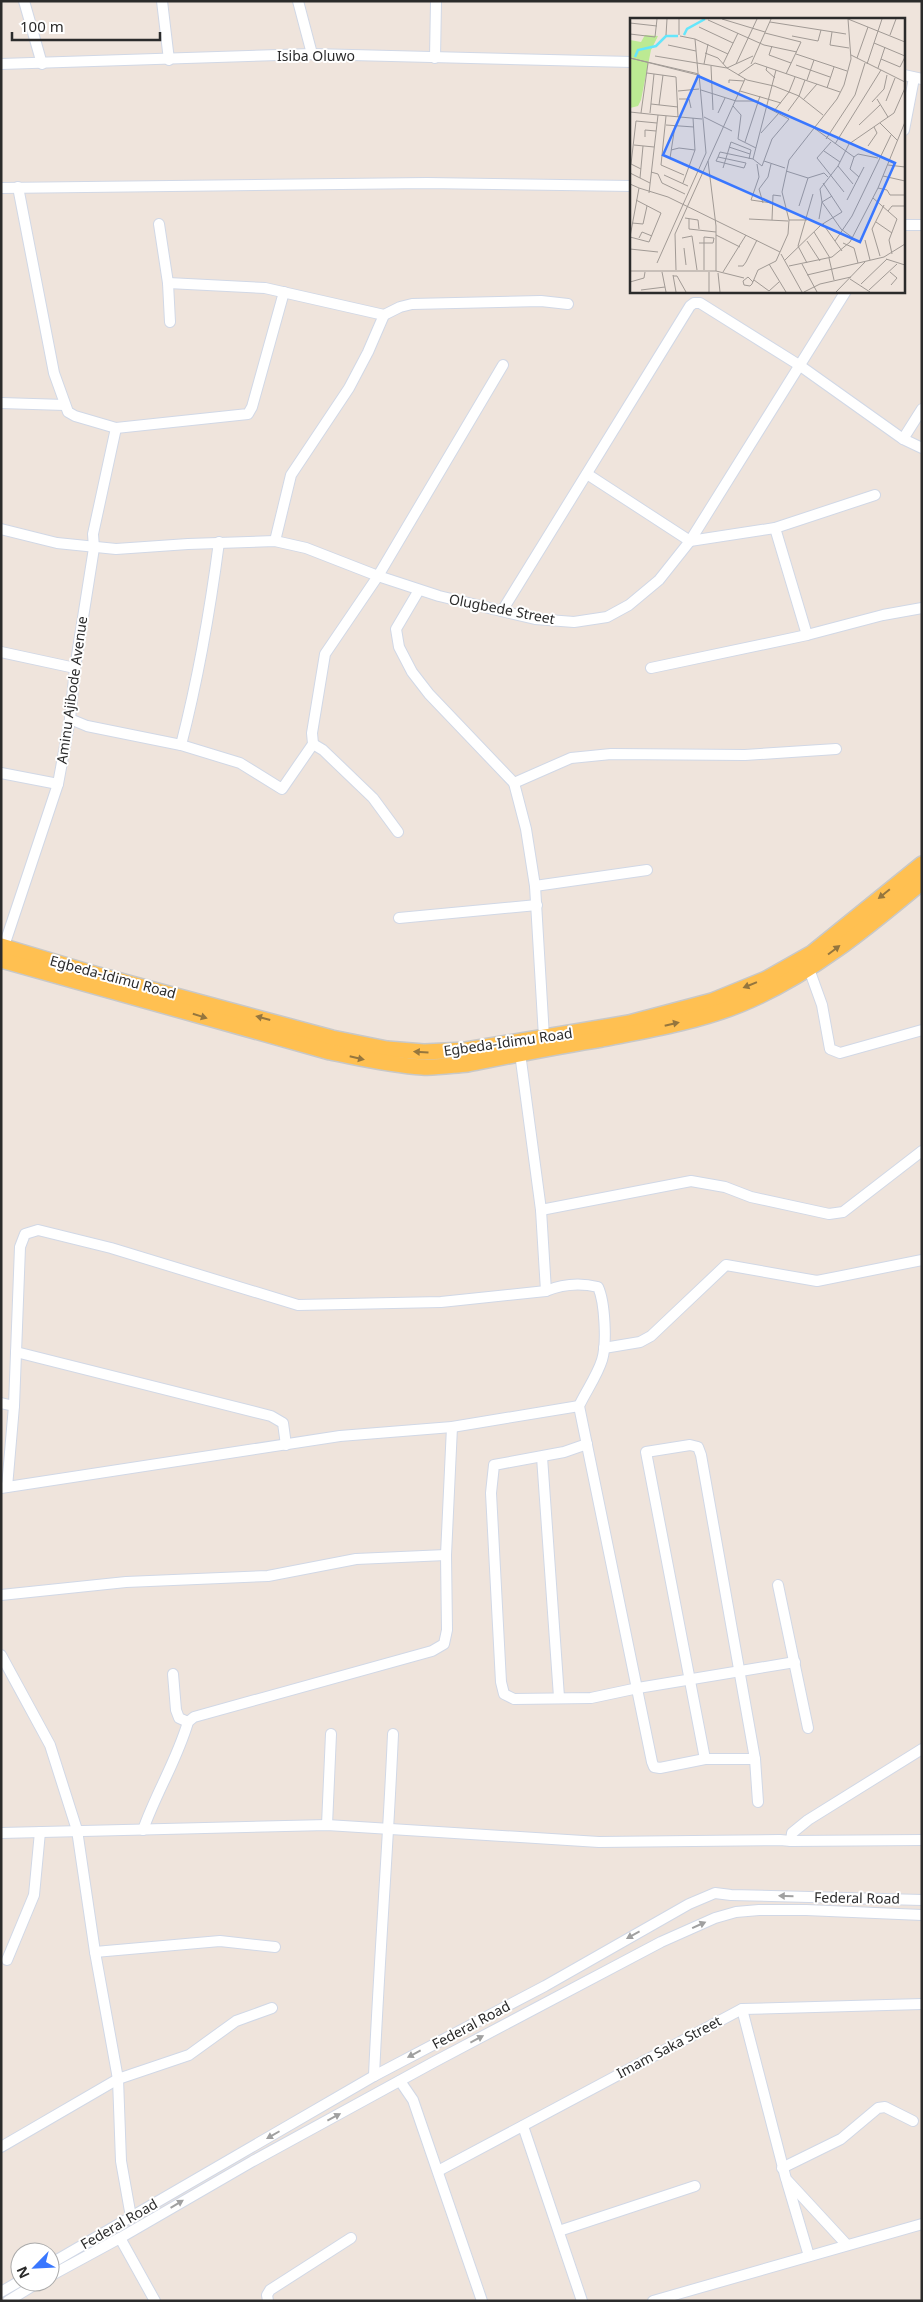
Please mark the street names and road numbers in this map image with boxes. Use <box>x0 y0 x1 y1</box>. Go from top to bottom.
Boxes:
street label: Isiba Oluwo <box>277 46 355 65</box>
street label: Olugbede Street <box>447 589 557 628</box>
street label: Aminu Ajibode Avenue <box>52 615 91 765</box>
street label: Egbeda-Idimu Road <box>48 951 178 1003</box>
street label: Egbeda-Idimu Road <box>442 1023 574 1060</box>
street label: Federal Road <box>814 1887 900 1908</box>
street label: Federal Road <box>428 1996 513 2053</box>
street label: Imam Saka Street <box>613 2011 724 2082</box>
street label: Federal Road <box>77 2194 161 2253</box>

